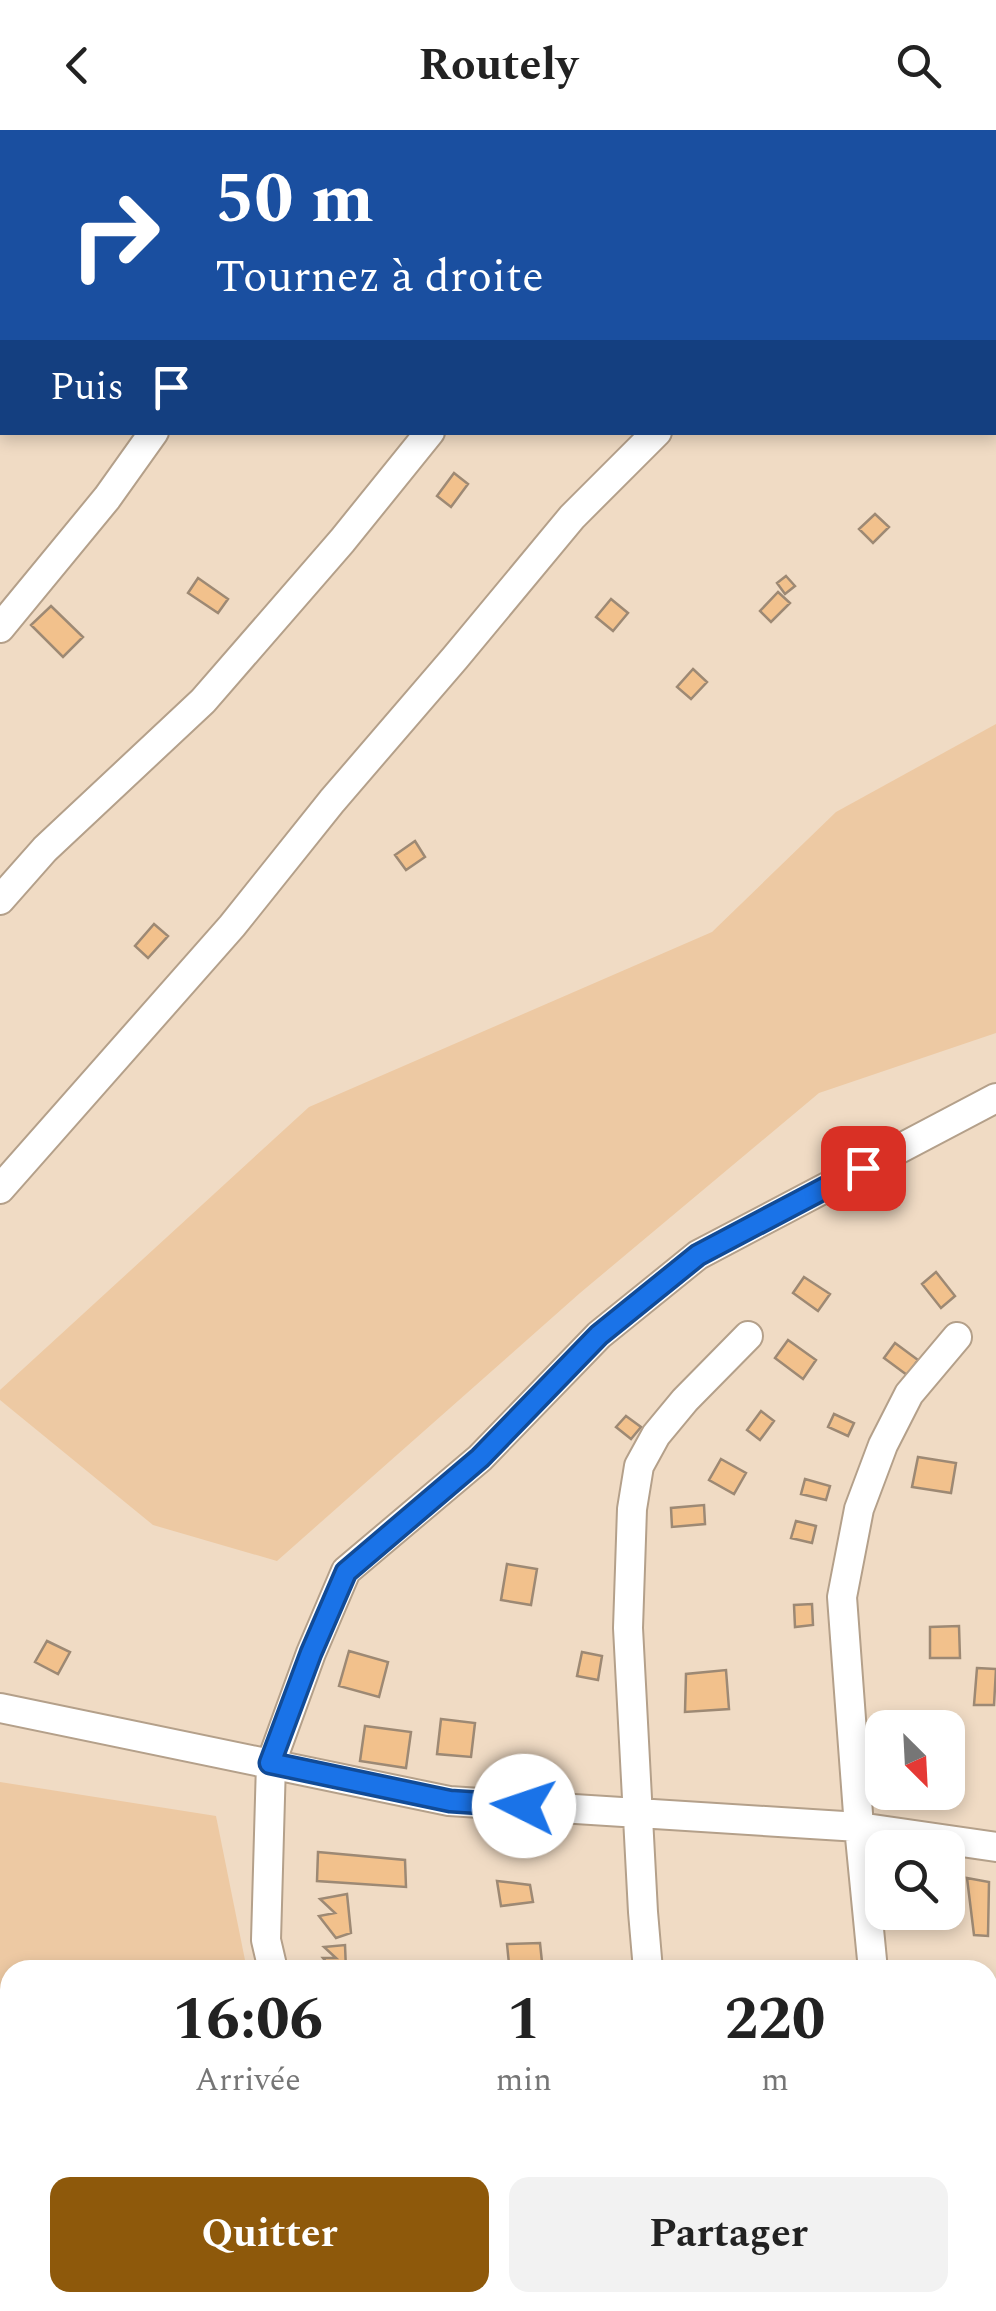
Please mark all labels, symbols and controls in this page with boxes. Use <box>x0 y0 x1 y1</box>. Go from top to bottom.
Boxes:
text: Routely <box>418 31 578 100</box>
icon: back <box>50 38 105 93</box>
icon: search <box>891 38 946 93</box>
text: 50 m <box>215 147 374 253</box>
icon: right <box>50 170 180 300</box>
text: Tournez à droite <box>215 243 544 312</box>
text: Puis <box>50 359 124 417</box>
icon: arrive <box>144 360 199 415</box>
pin <box>821 1126 906 1211</box>
icon: arrive <box>836 1141 891 1196</box>
north arrow <box>865 1710 965 1810</box>
map controls <box>865 1710 965 1930</box>
position arrow <box>472 1754 576 1858</box>
button: search <box>865 1830 965 1930</box>
text: 16:06 <box>173 1974 323 2066</box>
text: 1 <box>507 1974 541 2066</box>
text: 220 <box>724 1974 825 2066</box>
text: Arrivée <box>195 2056 301 2105</box>
text: min <box>496 2056 552 2105</box>
text: m <box>761 2056 789 2105</box>
button: Quitter <box>50 2177 489 2292</box>
button: Partager <box>509 2177 948 2292</box>

